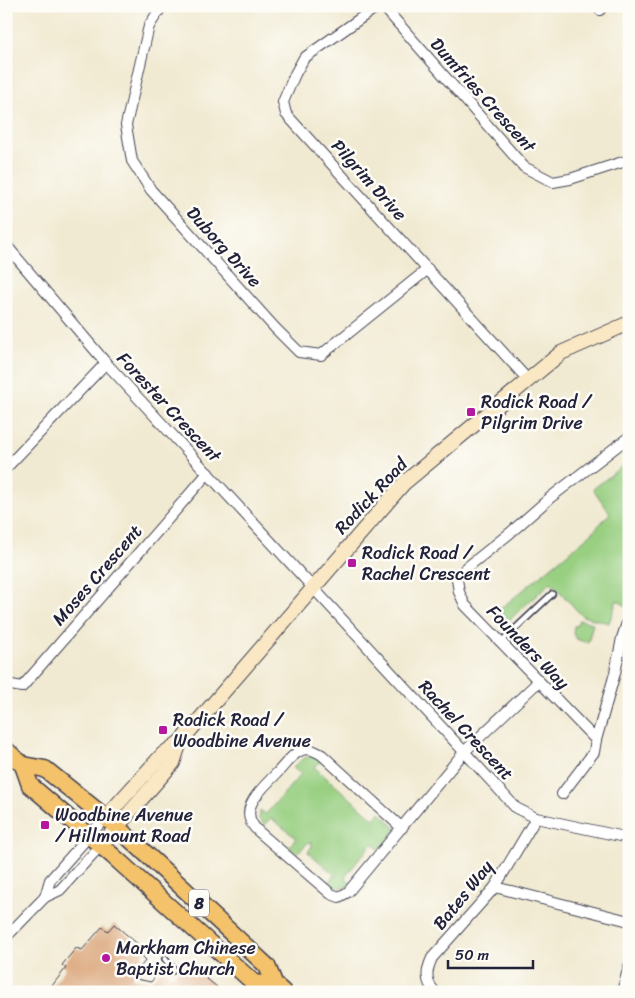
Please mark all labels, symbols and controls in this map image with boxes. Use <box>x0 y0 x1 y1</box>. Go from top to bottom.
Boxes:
street label: Dumfries Crescent <box>422 30 544 161</box>
street label: Pilgrim Drive <box>323 132 415 228</box>
street label: Duborg Drive <box>178 199 270 295</box>
street label: Forester Crescent <box>109 344 230 470</box>
place label: Rodick Road / Pilgrim Drive <box>481 386 593 439</box>
marker: Rodick Road / Pilgrim Drive <box>465 406 477 418</box>
street label: Rodick Road <box>327 449 417 542</box>
street label: Moses Crescent <box>44 517 150 633</box>
place label: Rodick Road / Rachel Crescent <box>362 537 491 590</box>
marker: Rodick Road / Rachel Crescent <box>346 557 358 569</box>
street label: Founders Way <box>479 597 578 698</box>
street label: Rachel Crescent <box>410 672 522 788</box>
place label: Rodick Road / Woodbine Avenue <box>173 704 311 757</box>
marker: Rodick Road / Woodbine Avenue <box>157 724 169 736</box>
place label: Woodbine Avenue / Hillmount Road <box>55 799 193 852</box>
marker: Woodbine Avenue / Hillmount Road <box>39 819 51 831</box>
street label: Bates Way <box>424 852 502 937</box>
road number: 8 <box>189 890 209 916</box>
place label: Markham Chinese Baptist Church <box>116 932 256 985</box>
scale bar <box>448 938 532 970</box>
text: 50 m <box>455 942 490 968</box>
marker: Markham Chinese Baptist Church <box>100 952 112 964</box>

